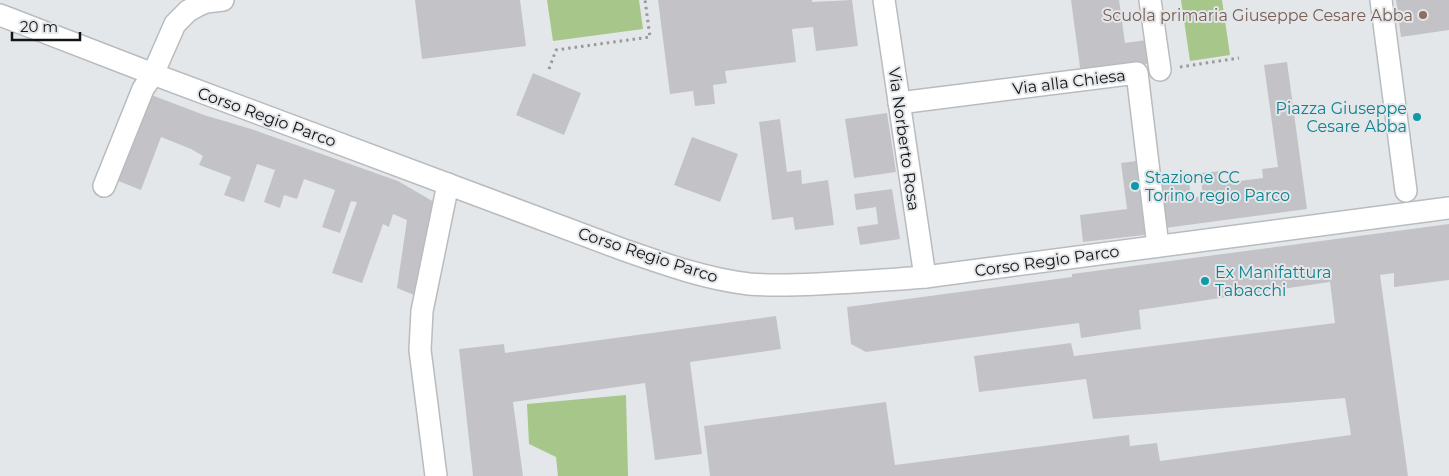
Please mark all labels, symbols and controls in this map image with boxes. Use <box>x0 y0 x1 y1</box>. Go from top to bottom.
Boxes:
place label: Scuola primaria Giuseppe Cesare Abba <box>1102 6 1413 25</box>
marker: Scuola primaria Giuseppe Cesare Abba <box>1417 9 1429 21</box>
scale bar <box>12 10 80 42</box>
text: 20 m <box>20 17 58 36</box>
street label: Via Norberto Rosa <box>885 66 923 212</box>
street label: Via alla Chiesa <box>1011 66 1127 98</box>
street label: Corso Regio Parco <box>195 83 339 151</box>
place label: Piazza Giuseppe Cesare Abba <box>1276 99 1407 136</box>
marker: Piazza Giuseppe Cesare Abba <box>1411 111 1423 123</box>
place label: Stazione CC Torino regio Parco <box>1145 168 1290 205</box>
marker: Stazione CC Torino regio Parco <box>1129 180 1141 192</box>
street label: Corso Regio Parco <box>576 223 720 287</box>
street label: Corso Regio Parco <box>973 241 1121 281</box>
place label: Ex Manifattura Tabacchi <box>1215 263 1331 300</box>
marker: Ex Manifattura Tabacchi <box>1199 275 1211 287</box>

